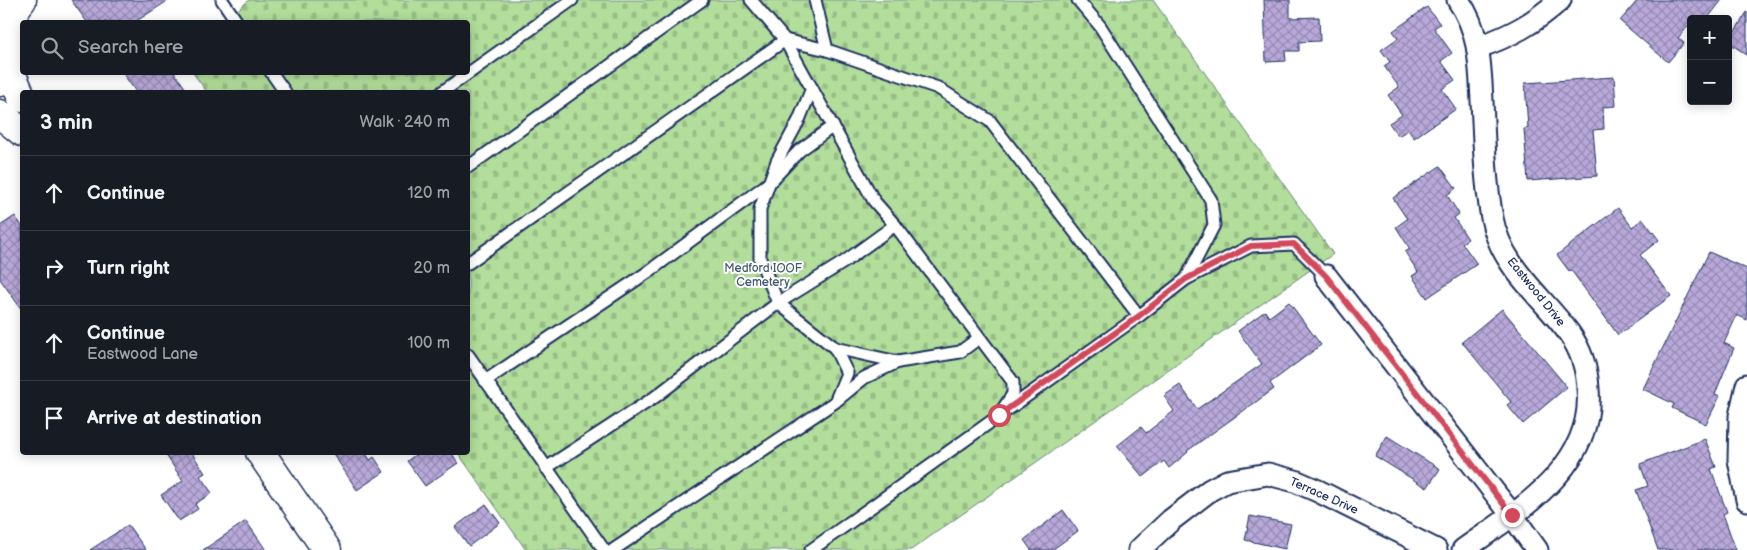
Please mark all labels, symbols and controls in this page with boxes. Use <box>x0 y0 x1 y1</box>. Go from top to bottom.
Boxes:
map controls <box>1687 15 1732 105</box>
button: + <box>1687 15 1732 60</box>
search box <box>20 20 470 75</box>
icon: search <box>38 34 66 62</box>
text: Search here <box>78 36 183 59</box>
button: − <box>1687 60 1732 105</box>
text: 3 min <box>40 110 93 135</box>
text: Walk · 240 m <box>360 113 450 132</box>
icon: ahead <box>40 179 68 207</box>
text: Continue <box>87 182 165 205</box>
text: 120 m <box>407 184 450 203</box>
icon: right <box>40 254 68 282</box>
street label: Eastwood Drive <box>1504 255 1568 329</box>
text: Turn right <box>87 257 170 280</box>
text: 20 m <box>414 259 450 278</box>
park label: Medford IOOF Cemetery <box>724 261 803 290</box>
text: Continue <box>87 322 165 345</box>
icon: ahead <box>40 329 68 357</box>
text: 100 m <box>407 334 450 353</box>
text: Eastwood Lane <box>87 345 198 364</box>
icon: arrive <box>40 404 68 432</box>
route start <box>988 404 1011 427</box>
text: Arrive at destination <box>87 407 262 430</box>
street label: Terrace Drive <box>1287 474 1361 518</box>
route end <box>1501 504 1524 527</box>

